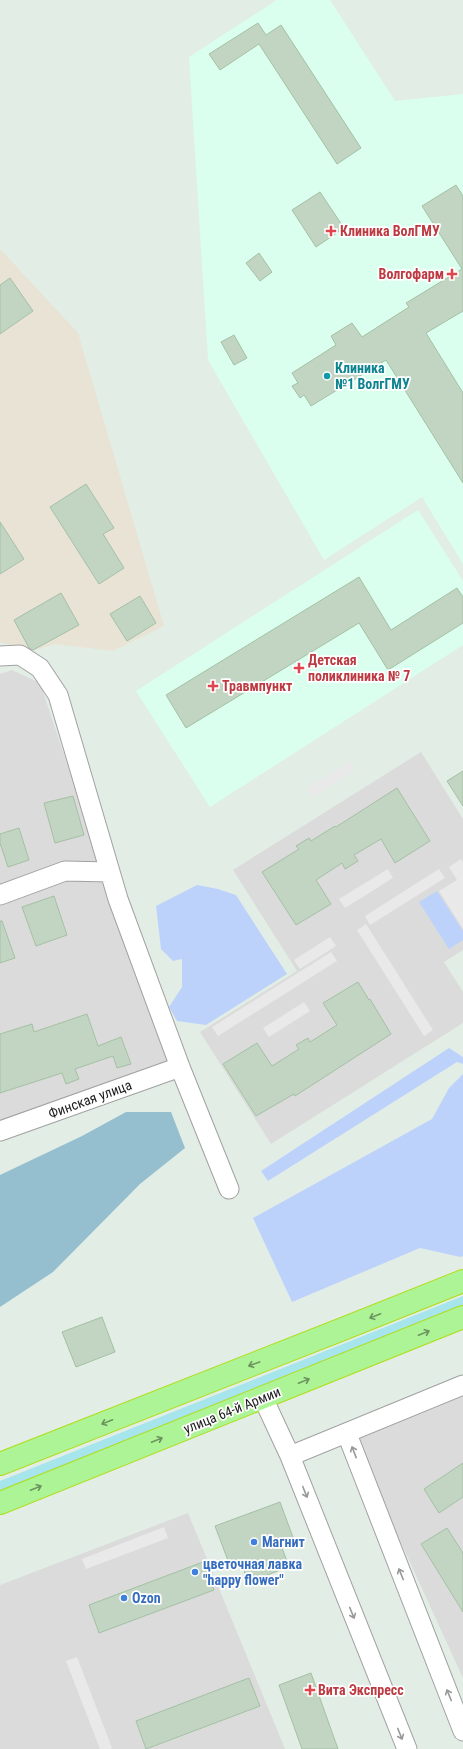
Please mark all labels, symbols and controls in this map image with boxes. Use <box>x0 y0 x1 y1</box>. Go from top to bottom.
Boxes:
place label: Клиника ВолГМУ <box>340 223 440 239</box>
marker: Клиника ВолГМУ <box>325 225 337 237</box>
place label: Волгофарм <box>379 266 444 282</box>
marker: Волгофарм <box>447 269 457 279</box>
place label: Клиника №1 ВолгГМУ <box>335 360 410 392</box>
marker: Клиника №1 ВолгГМУ <box>322 371 332 381</box>
place label: Детская поликлиника № 7 <box>308 652 410 684</box>
marker: Детская поликлиника № 7 <box>293 662 305 674</box>
place label: Травмпункт <box>222 678 293 694</box>
marker: Травмпункт <box>207 680 219 692</box>
street label: Финская улица <box>46 1077 134 1121</box>
one-way arrow <box>369 1313 381 1321</box>
one-way arrow <box>418 1328 430 1336</box>
one-way arrow <box>248 1360 260 1368</box>
one-way arrow <box>297 1377 309 1385</box>
street label: улица 64-й Армии <box>181 1383 283 1437</box>
one-way arrow <box>101 1418 113 1426</box>
one-way arrow <box>150 1436 162 1444</box>
one-way arrow <box>349 1447 357 1459</box>
one-way arrow <box>30 1484 42 1492</box>
one-way arrow <box>301 1485 309 1497</box>
place label: Магнит <box>262 1534 305 1550</box>
marker: Магнит <box>249 1537 259 1547</box>
place label: цветочная лавка "happy flower" <box>203 1556 302 1588</box>
marker: цветочная лавка "happy flower" <box>190 1567 200 1577</box>
one-way arrow <box>396 1568 404 1580</box>
place label: Ozon <box>132 1590 161 1606</box>
marker: Ozon <box>119 1593 129 1603</box>
one-way arrow <box>349 1606 357 1618</box>
place label: Вита Экспресс <box>318 1682 404 1698</box>
marker: Вита Экспресс <box>305 1685 315 1695</box>
one-way arrow <box>444 1689 452 1701</box>
one-way arrow <box>397 1727 405 1739</box>

